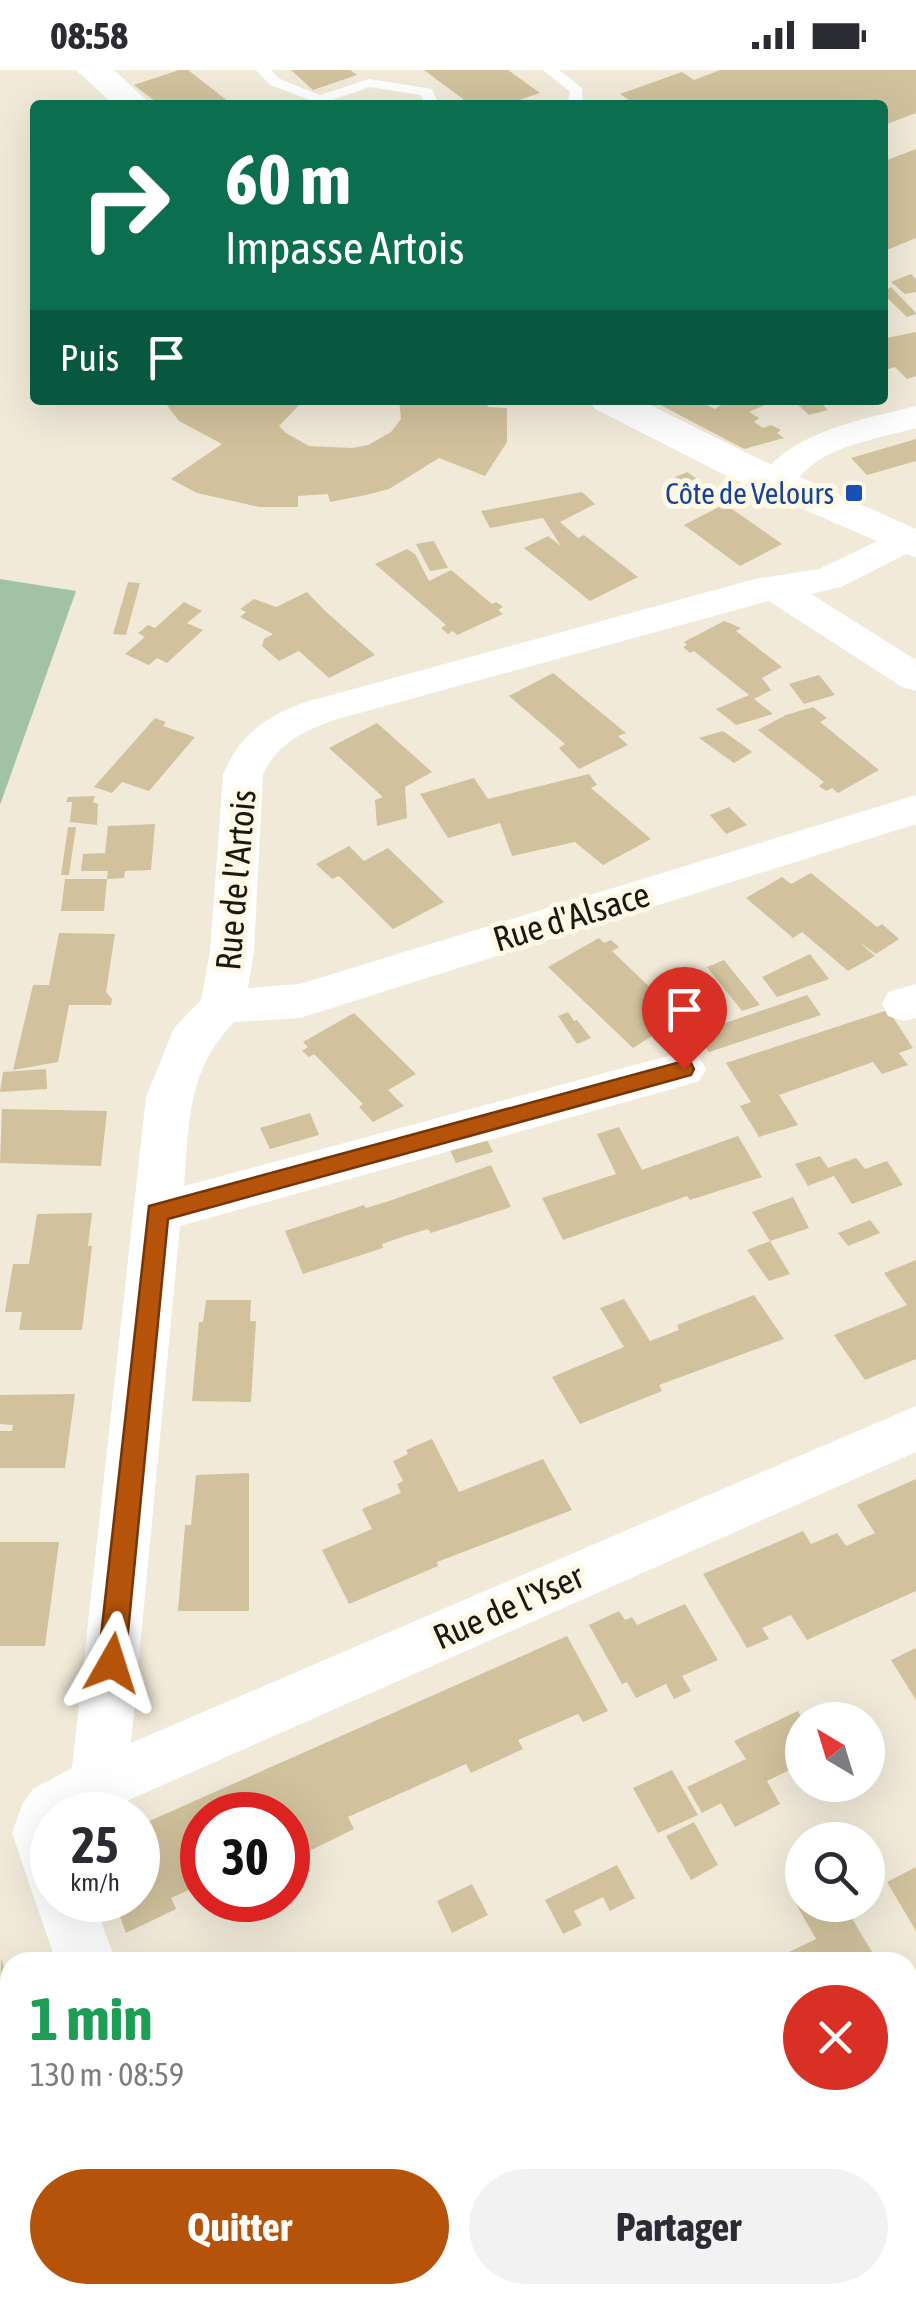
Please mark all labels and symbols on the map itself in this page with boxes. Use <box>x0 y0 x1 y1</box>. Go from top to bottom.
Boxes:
place label: Côte de Velours <box>665 476 834 510</box>
marker: Côte de Velours <box>843 482 865 504</box>
street label: Rue de l'Artois <box>207 788 263 972</box>
street label: Rue d'Alsace <box>488 873 654 959</box>
pin <box>642 967 727 1070</box>
street label: Rue de l'Yser <box>427 1555 590 1657</box>
position arrow <box>60 1611 164 1715</box>
north arrow <box>785 1702 885 1802</box>
speed limit sign: 30 <box>180 1792 310 1922</box>

